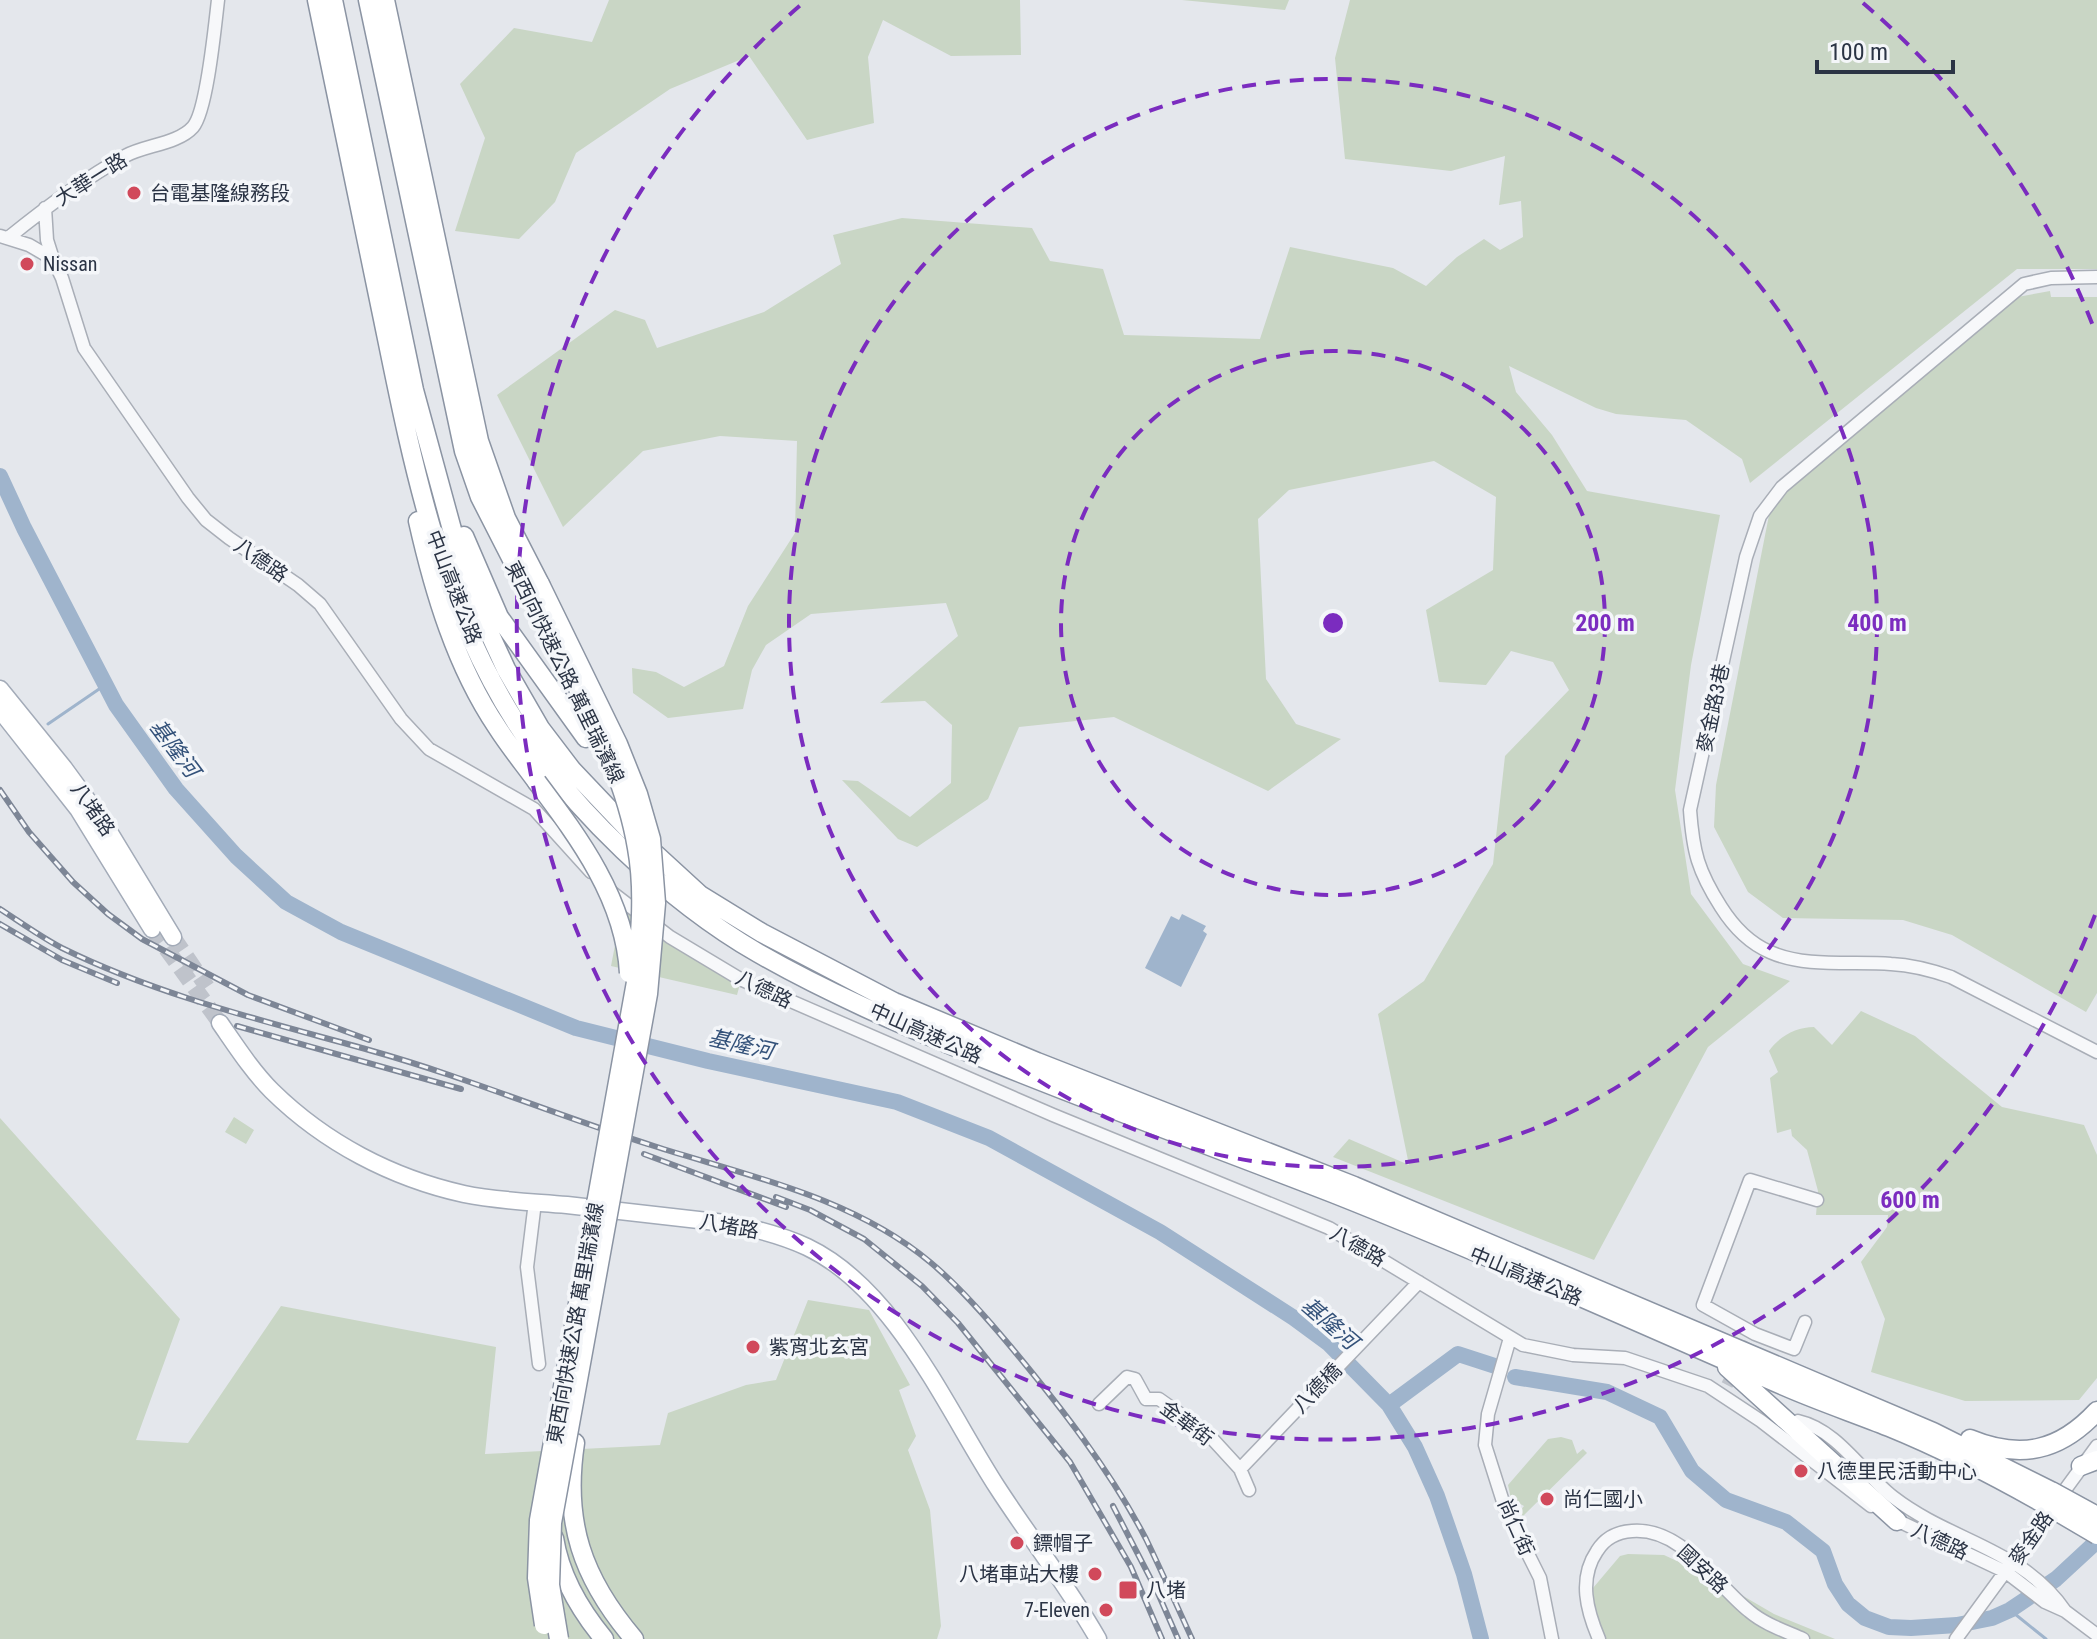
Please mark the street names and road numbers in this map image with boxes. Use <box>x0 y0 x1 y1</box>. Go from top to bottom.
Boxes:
street label: 大華一路 <box>51 148 131 210</box>
street label: 中山高速公路 <box>421 527 487 647</box>
street label: 八德路 <box>230 533 292 587</box>
street label: 東西向快速公路 萬里瑞濱線 <box>501 557 629 787</box>
street label: 麥金路3巷 <box>1692 662 1734 754</box>
street label: 八堵路 <box>66 778 120 840</box>
street label: 八德路 <box>732 965 796 1013</box>
street label: 中山高速公路 <box>866 998 986 1068</box>
street label: 東西向快速公路 萬里瑞濱線 <box>542 1200 608 1446</box>
street label: 八堵路 <box>697 1209 761 1243</box>
street label: 八德路 <box>1326 1221 1390 1271</box>
street label: 中山高速公路 <box>1466 1242 1586 1310</box>
street label: 八德橋 <box>1288 1358 1346 1418</box>
street label: 金華街 <box>1156 1395 1218 1451</box>
street label: 尚仁街 <box>1493 1495 1539 1559</box>
street label: 麥金路 <box>2004 1507 2058 1569</box>
street label: 八德路 <box>1908 1517 1972 1565</box>
street label: 國安路 <box>1673 1540 1733 1598</box>

